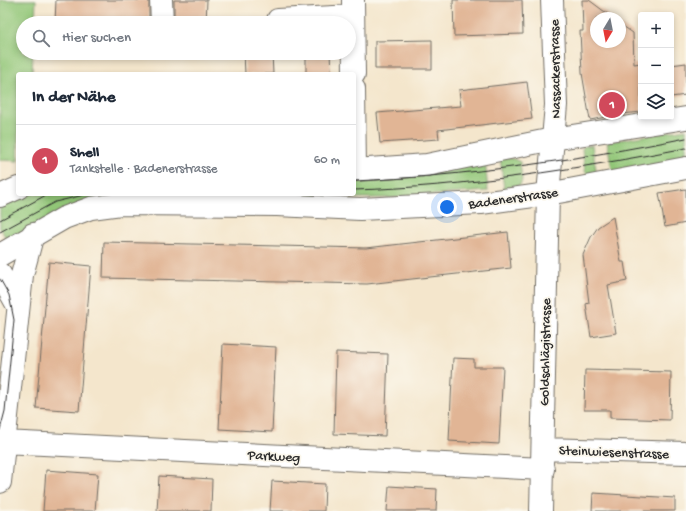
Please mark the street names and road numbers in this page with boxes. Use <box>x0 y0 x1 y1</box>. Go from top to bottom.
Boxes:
street label: Nassackerstrasse <box>547 18 566 119</box>
street label: Badenerstrasse <box>466 185 560 214</box>
street label: Goldschlägistrasse <box>537 297 556 406</box>
street label: Steinwiesenstrasse <box>558 443 670 464</box>
street label: Parkweg <box>246 448 301 467</box>

